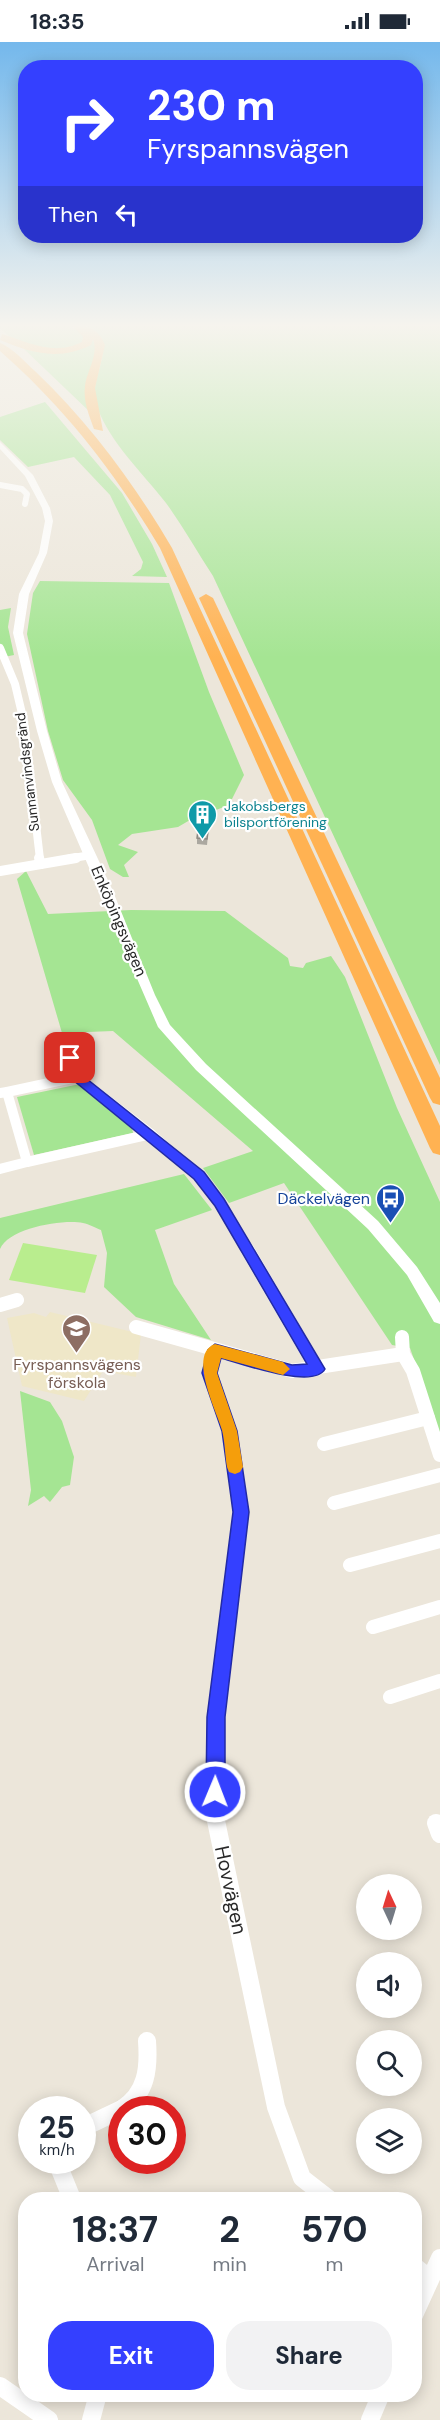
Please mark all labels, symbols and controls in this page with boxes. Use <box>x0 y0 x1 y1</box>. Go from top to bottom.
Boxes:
text: 18:35 <box>30 7 84 36</box>
text: 230 m <box>147 78 276 133</box>
icon: right <box>48 84 126 162</box>
text: Fyrspannsvägen <box>147 131 349 166</box>
icon: left <box>110 198 143 231</box>
text: Then <box>48 200 98 229</box>
street label: Sunnanvindsgränd <box>11 711 43 833</box>
place label: Jakobsbergs bilsportförening <box>224 797 327 831</box>
building icon: Jakobsbergs bilsportförening <box>187 798 219 840</box>
street label: Enköpingsvägen <box>86 862 152 980</box>
pin <box>44 1032 95 1083</box>
icon: arrive <box>53 1041 86 1074</box>
bus stop icon: Däckelvägen <box>375 1182 407 1224</box>
place label: Däckelvägen <box>277 1188 370 1209</box>
school or university icon: Fyrspannsvägens förskola <box>61 1312 93 1354</box>
place label: Fyrspannsvägens förskola <box>13 1354 141 1393</box>
position arrow <box>183 1760 247 1824</box>
street label: Hovvägen <box>209 1843 253 1937</box>
north arrow <box>356 1874 422 1940</box>
map controls <box>356 1874 422 2174</box>
button: sound <box>356 1952 422 2018</box>
button: search <box>356 2030 422 2096</box>
speed limit sign: 30 <box>108 2096 186 2174</box>
text: 25 <box>39 2108 75 2147</box>
button: layers <box>356 2108 422 2174</box>
text: km/h <box>39 2140 75 2160</box>
text: 18:37 <box>72 2206 158 2253</box>
text: 2 <box>219 2206 240 2253</box>
text: 570 <box>301 2206 368 2253</box>
text: Arrival <box>86 2251 144 2277</box>
text: min <box>213 2251 247 2277</box>
text: m <box>325 2251 343 2277</box>
button: Exit <box>48 2321 214 2390</box>
button: Share <box>226 2321 392 2390</box>

